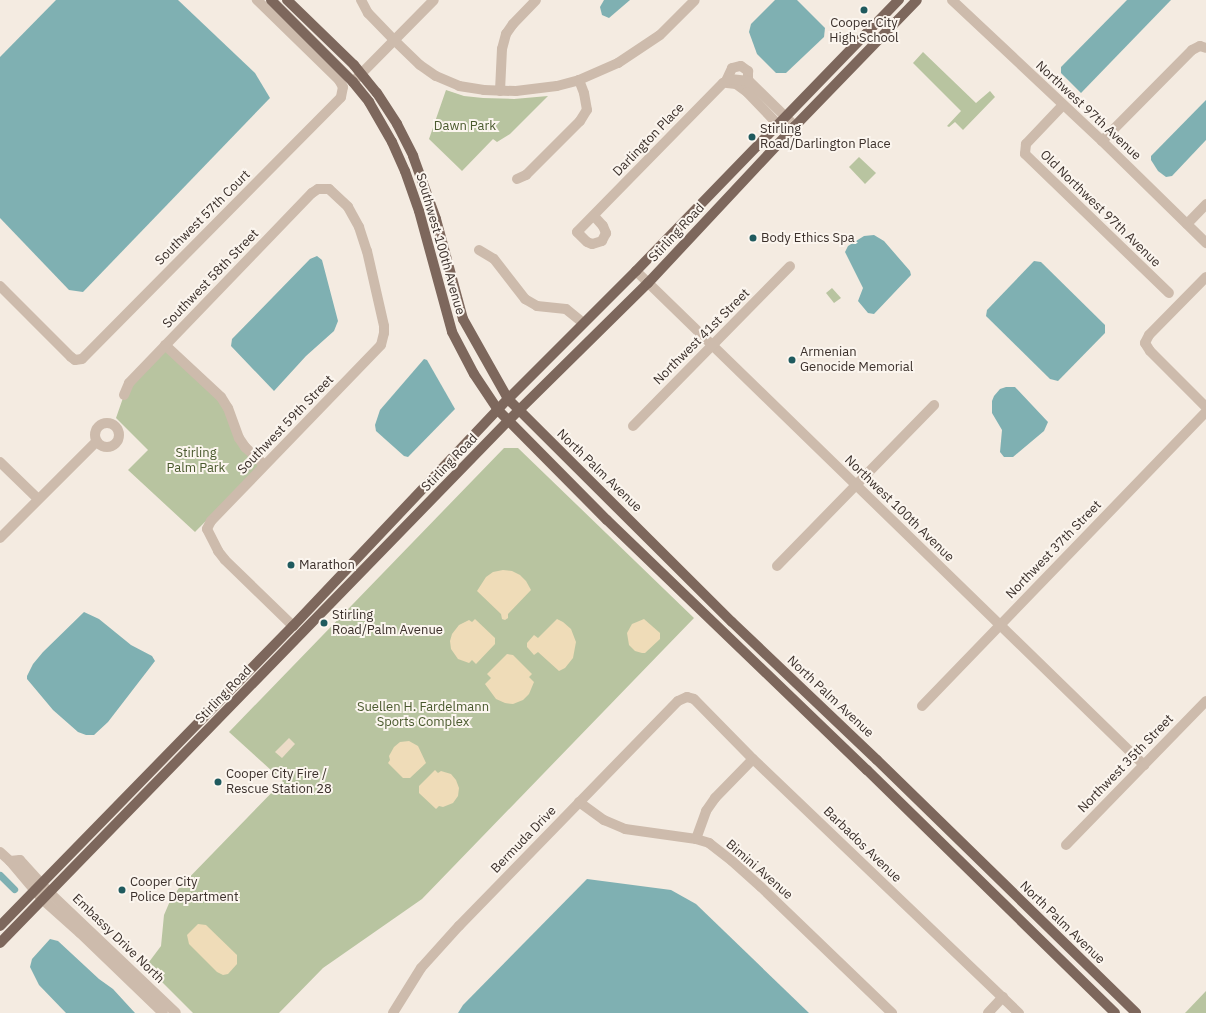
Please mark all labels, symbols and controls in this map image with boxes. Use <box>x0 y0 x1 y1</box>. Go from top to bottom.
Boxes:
marker: Cooper City High School <box>859 5 869 15</box>
place label: Cooper City High School <box>829 16 899 47</box>
street label: Northwest 97th Avenue <box>1032 58 1144 164</box>
street label: Darlington Place <box>610 100 688 180</box>
park label: Dawn Park <box>434 118 496 134</box>
place label: Stirling Road/Darlington Place <box>760 122 891 153</box>
marker: Stirling Road/Darlington Place <box>747 132 757 142</box>
street label: Old Northwest 97th Avenue <box>1037 147 1163 271</box>
street label: Southwest 57th Court <box>152 167 254 269</box>
street label: Southwest 100th Avenue <box>412 171 468 317</box>
street label: Stirling Road <box>646 201 708 265</box>
street label: Southwest 58th Street <box>160 226 262 332</box>
place label: Body Ethics Spa <box>761 230 855 246</box>
marker: Body Ethics Spa <box>748 233 758 243</box>
street label: Northwest 41st Street <box>651 286 753 388</box>
place label: Armenian Genocide Memorial <box>800 345 913 376</box>
marker: Armenian Genocide Memorial <box>787 355 797 365</box>
street label: Southwest 59th Street <box>235 372 337 478</box>
street label: North Palm Avenue <box>553 426 645 516</box>
street label: Stirling Road <box>419 431 481 495</box>
park label: Stirling Palm Park <box>167 446 225 477</box>
street label: Northwest 100th Avenue <box>841 453 957 565</box>
street label: Northwest 37th Street <box>1003 498 1105 602</box>
place label: Marathon <box>299 557 355 573</box>
marker: Marathon <box>286 560 296 570</box>
place label: Stirling Road/Palm Avenue <box>332 608 443 639</box>
marker: Stirling Road/Palm Avenue <box>319 618 329 628</box>
street label: North Palm Avenue <box>784 653 876 741</box>
street label: Stirling Road <box>193 663 255 727</box>
park label: Suellen H. Fardelmann Sports Complex <box>357 700 489 731</box>
street label: Northwest 35th Street <box>1075 712 1177 816</box>
place label: Cooper City Fire / Rescue Station 28 <box>226 767 332 798</box>
marker: Cooper City Fire / Rescue Station 28 <box>213 777 223 787</box>
street label: Bermuda Drive <box>488 803 560 877</box>
street label: Barbados Avenue <box>820 804 904 886</box>
street label: Bimini Avenue <box>722 837 796 903</box>
place label: Cooper City Police Department <box>130 875 239 906</box>
street label: North Palm Avenue <box>1016 878 1108 968</box>
marker: Cooper City Police Department <box>117 885 127 895</box>
street label: Embassy Drive North <box>69 891 167 987</box>

